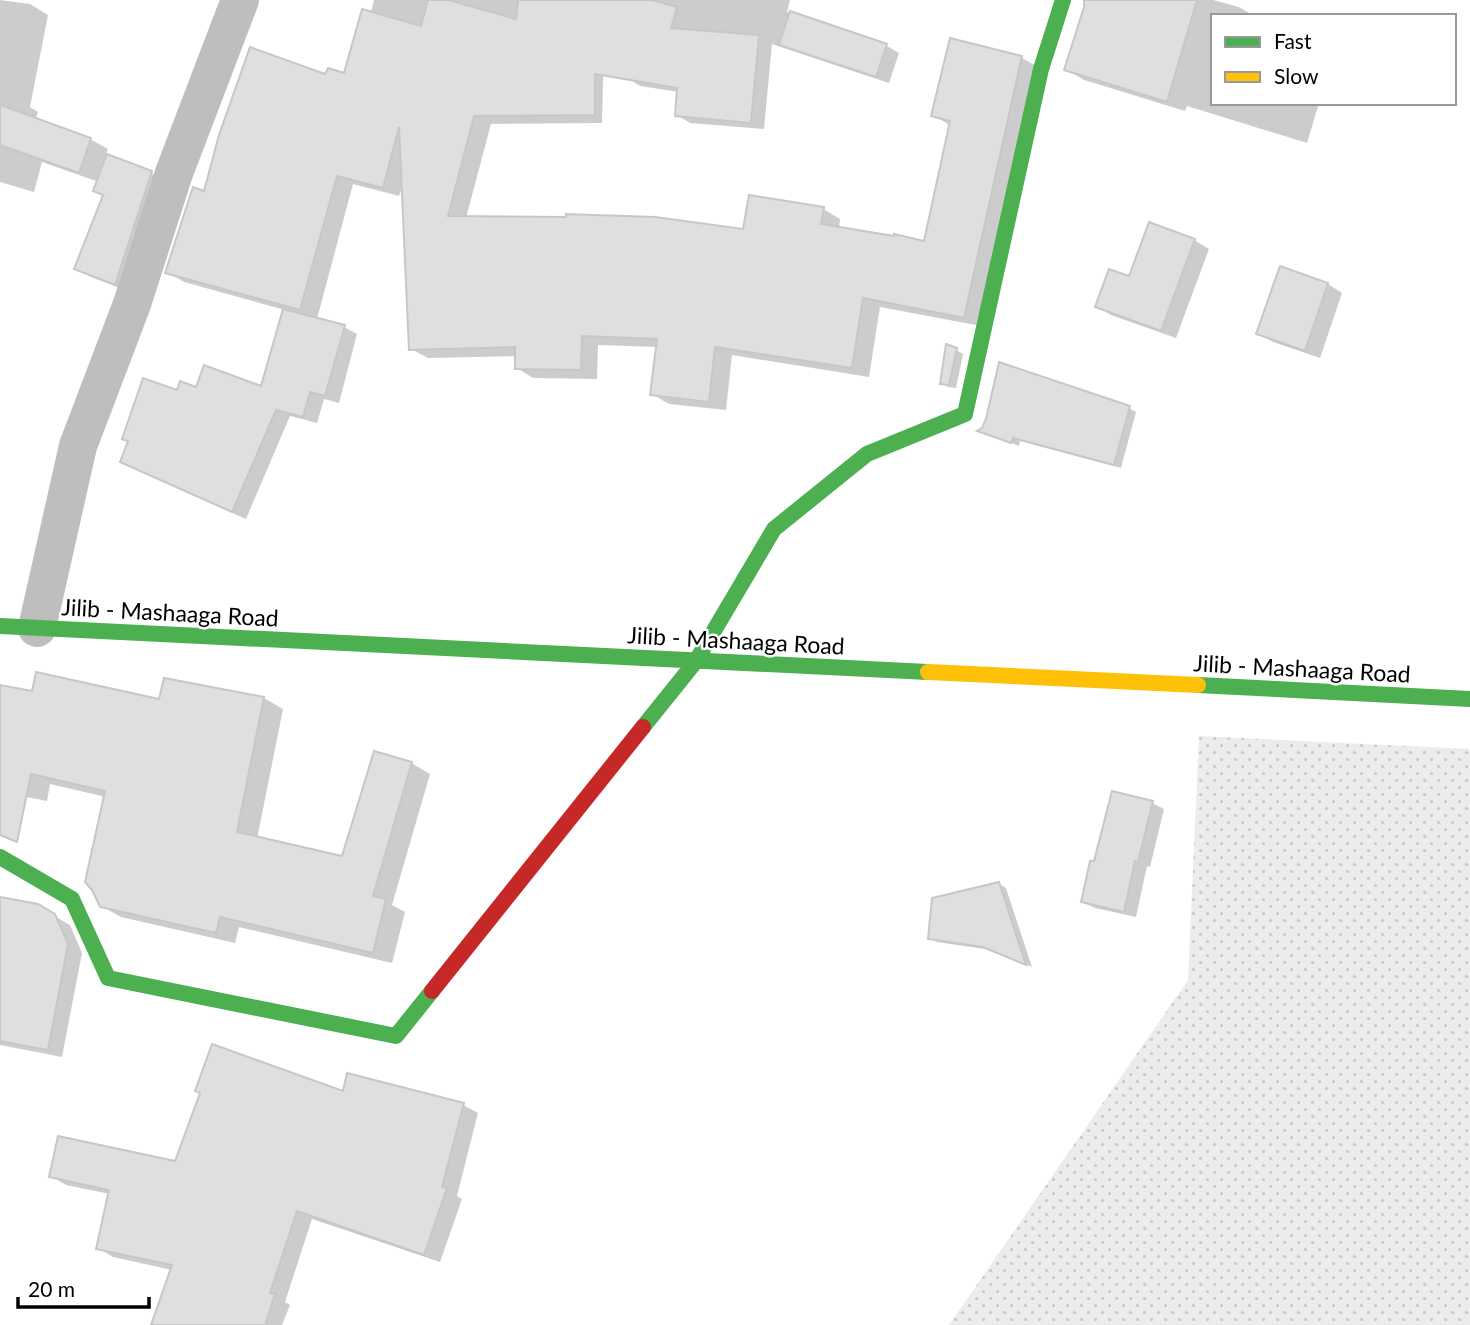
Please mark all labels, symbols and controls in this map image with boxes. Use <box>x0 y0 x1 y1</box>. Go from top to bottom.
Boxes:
legend <box>1211 14 1456 105</box>
text: Fast <box>1274 28 1312 53</box>
text: Slow <box>1274 63 1319 88</box>
street label: Jilib - Mashaaga Road <box>61 592 279 632</box>
street label: Jilib - Mashaaga Road <box>627 620 845 660</box>
street label: Jilib - Mashaaga Road <box>1193 648 1411 688</box>
scale bar <box>18 1266 149 1310</box>
text: 20 m <box>28 1276 75 1301</box>

